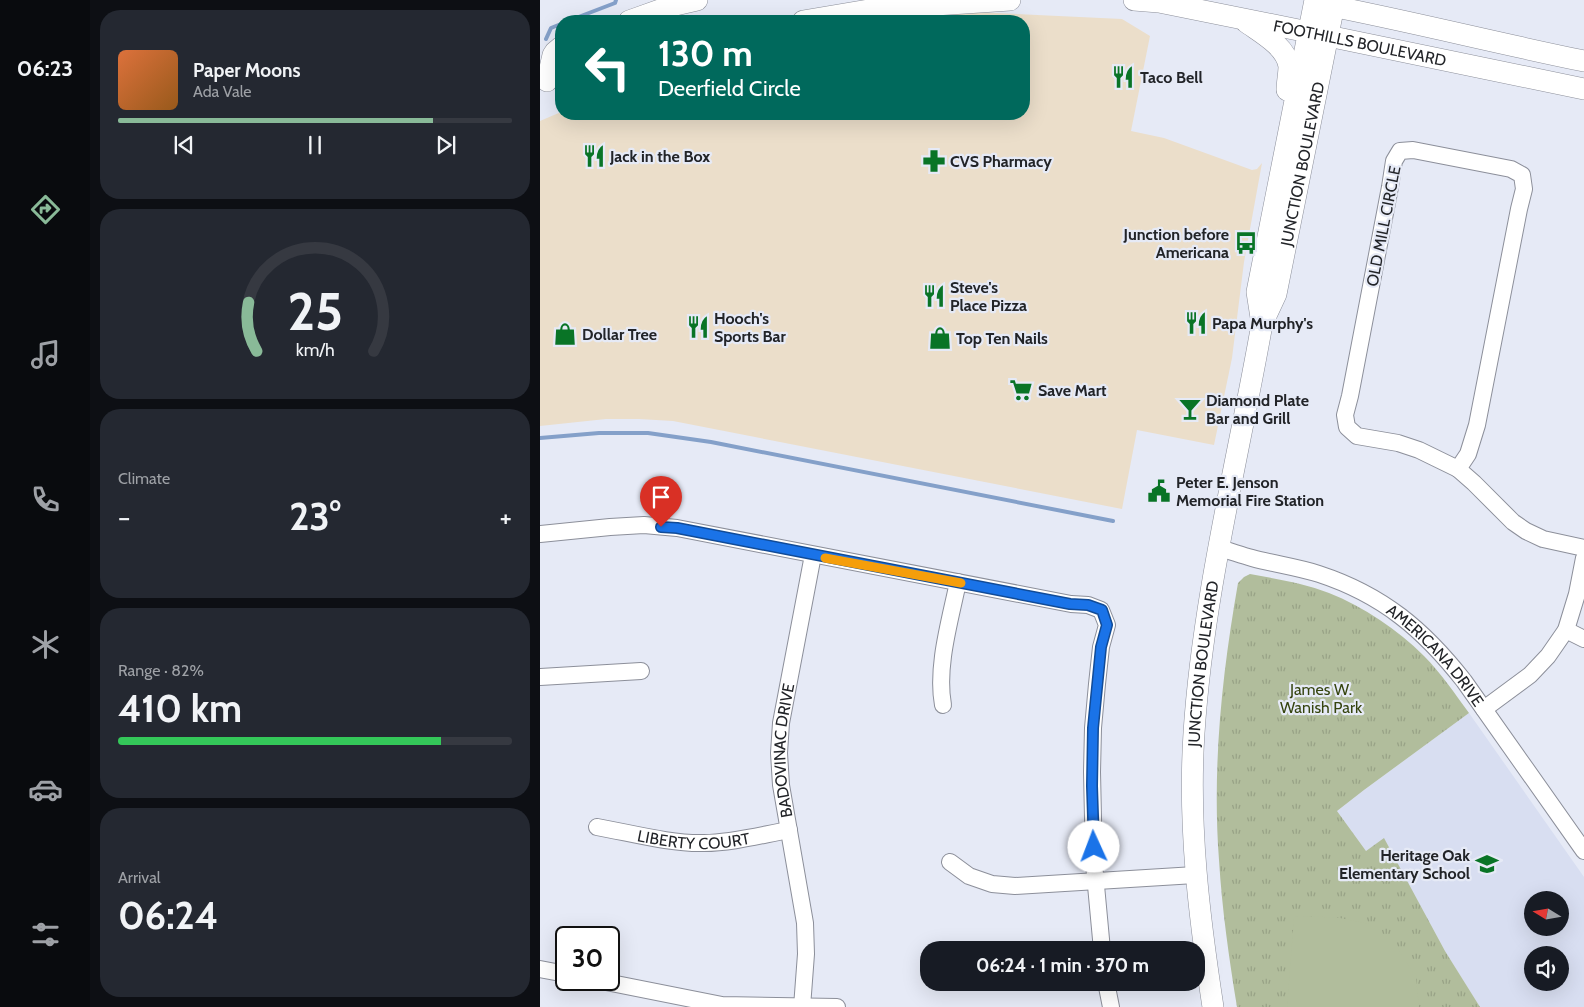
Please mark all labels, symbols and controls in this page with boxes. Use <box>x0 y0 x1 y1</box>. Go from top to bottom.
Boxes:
street label: FOOTHILLS BOULEVARD <box>1272 16 1448 70</box>
text: 130 m <box>658 32 753 75</box>
icon: left <box>575 35 640 100</box>
text: 06:23 <box>17 55 73 82</box>
text: Paper Moons <box>193 59 301 82</box>
restaurant icon: Taco Bell <box>1110 64 1136 90</box>
place label: Taco Bell <box>1140 68 1203 87</box>
text: Deerfield Circle <box>658 75 801 102</box>
street label: JUNCTION BOULEVARD <box>1277 80 1328 249</box>
text: Ada Vale <box>193 82 252 101</box>
icon: previous <box>170 131 198 159</box>
icon: pause <box>301 131 329 159</box>
icon: next <box>432 131 460 159</box>
restaurant icon: Jack in the Box <box>581 143 607 169</box>
place label: Jack in the Box <box>609 147 710 166</box>
pharmacy icon: CVS Pharmacy <box>921 148 947 174</box>
place label: CVS Pharmacy <box>950 152 1052 171</box>
street label: OLD MILL CIRCLE <box>1362 164 1405 288</box>
icon: directions <box>28 192 63 227</box>
place label: Junction before Americana <box>1123 225 1229 262</box>
bus stop icon: Junction before Americana <box>1233 230 1259 256</box>
place label: Steve's Place Pizza <box>950 278 1027 315</box>
text: 25 <box>287 280 343 343</box>
restaurant icon: Steve's Place Pizza <box>921 283 947 309</box>
place label: Hooch's Sports Bar <box>714 309 787 346</box>
restaurant icon: Papa Murphy's <box>1183 310 1209 336</box>
restaurant icon: Hooch's Sports Bar <box>685 314 711 340</box>
place label: Papa Murphy's <box>1212 314 1313 333</box>
shop icon: Dollar Tree <box>552 321 578 347</box>
place label: Dollar Tree <box>582 325 657 344</box>
shop icon: Top Ten Nails <box>927 325 953 351</box>
place label: Top Ten Nails <box>956 329 1048 348</box>
icon: music <box>28 337 63 372</box>
text: km/h <box>295 339 335 360</box>
supermarket icon: Save Mart <box>1008 377 1034 403</box>
place label: Save Mart <box>1038 381 1107 400</box>
place label: Diamond Plate Bar and Grill <box>1206 391 1309 428</box>
bar icon: Diamond Plate Bar and Grill <box>1177 396 1203 422</box>
text: Climate <box>118 469 170 488</box>
place label: Peter E. Jenson Memorial Fire Station <box>1176 473 1324 510</box>
pin <box>640 476 682 527</box>
public building icon: Peter E. Jenson Memorial Fire Station <box>1146 478 1172 504</box>
icon: phone <box>28 482 63 517</box>
icon: arrive <box>647 483 675 511</box>
text: 23° <box>289 493 341 540</box>
text: − <box>118 500 130 534</box>
text: + <box>500 500 512 534</box>
street label: JUNCTION BOULEVARD <box>1184 579 1223 748</box>
street label: AMERICANA DRIVE <box>1383 600 1488 710</box>
icon: climate <box>28 627 63 662</box>
text: Range · 82% <box>118 661 204 680</box>
park label: James W. Wanish Park <box>1280 680 1363 717</box>
street label: BADOVINAC DRIVE <box>770 682 798 819</box>
text: 410 km <box>118 685 242 732</box>
icon: car <box>28 772 63 807</box>
position arrow <box>1067 820 1119 872</box>
street label: LIBERTY COURT <box>636 826 752 853</box>
place label: Heritage Oak Elementary School <box>1339 846 1470 883</box>
school or university icon: Heritage Oak Elementary School <box>1474 851 1500 877</box>
text: Arrival <box>118 868 161 887</box>
north arrow <box>1524 891 1569 936</box>
map controls <box>1524 891 1569 991</box>
text: 06:24 <box>118 892 218 939</box>
icon: filters <box>28 917 63 952</box>
speed limit sign: 30 <box>555 926 620 991</box>
button: sound <box>1524 946 1569 991</box>
text: 06:24 · 1 min · 370 m <box>976 954 1149 977</box>

